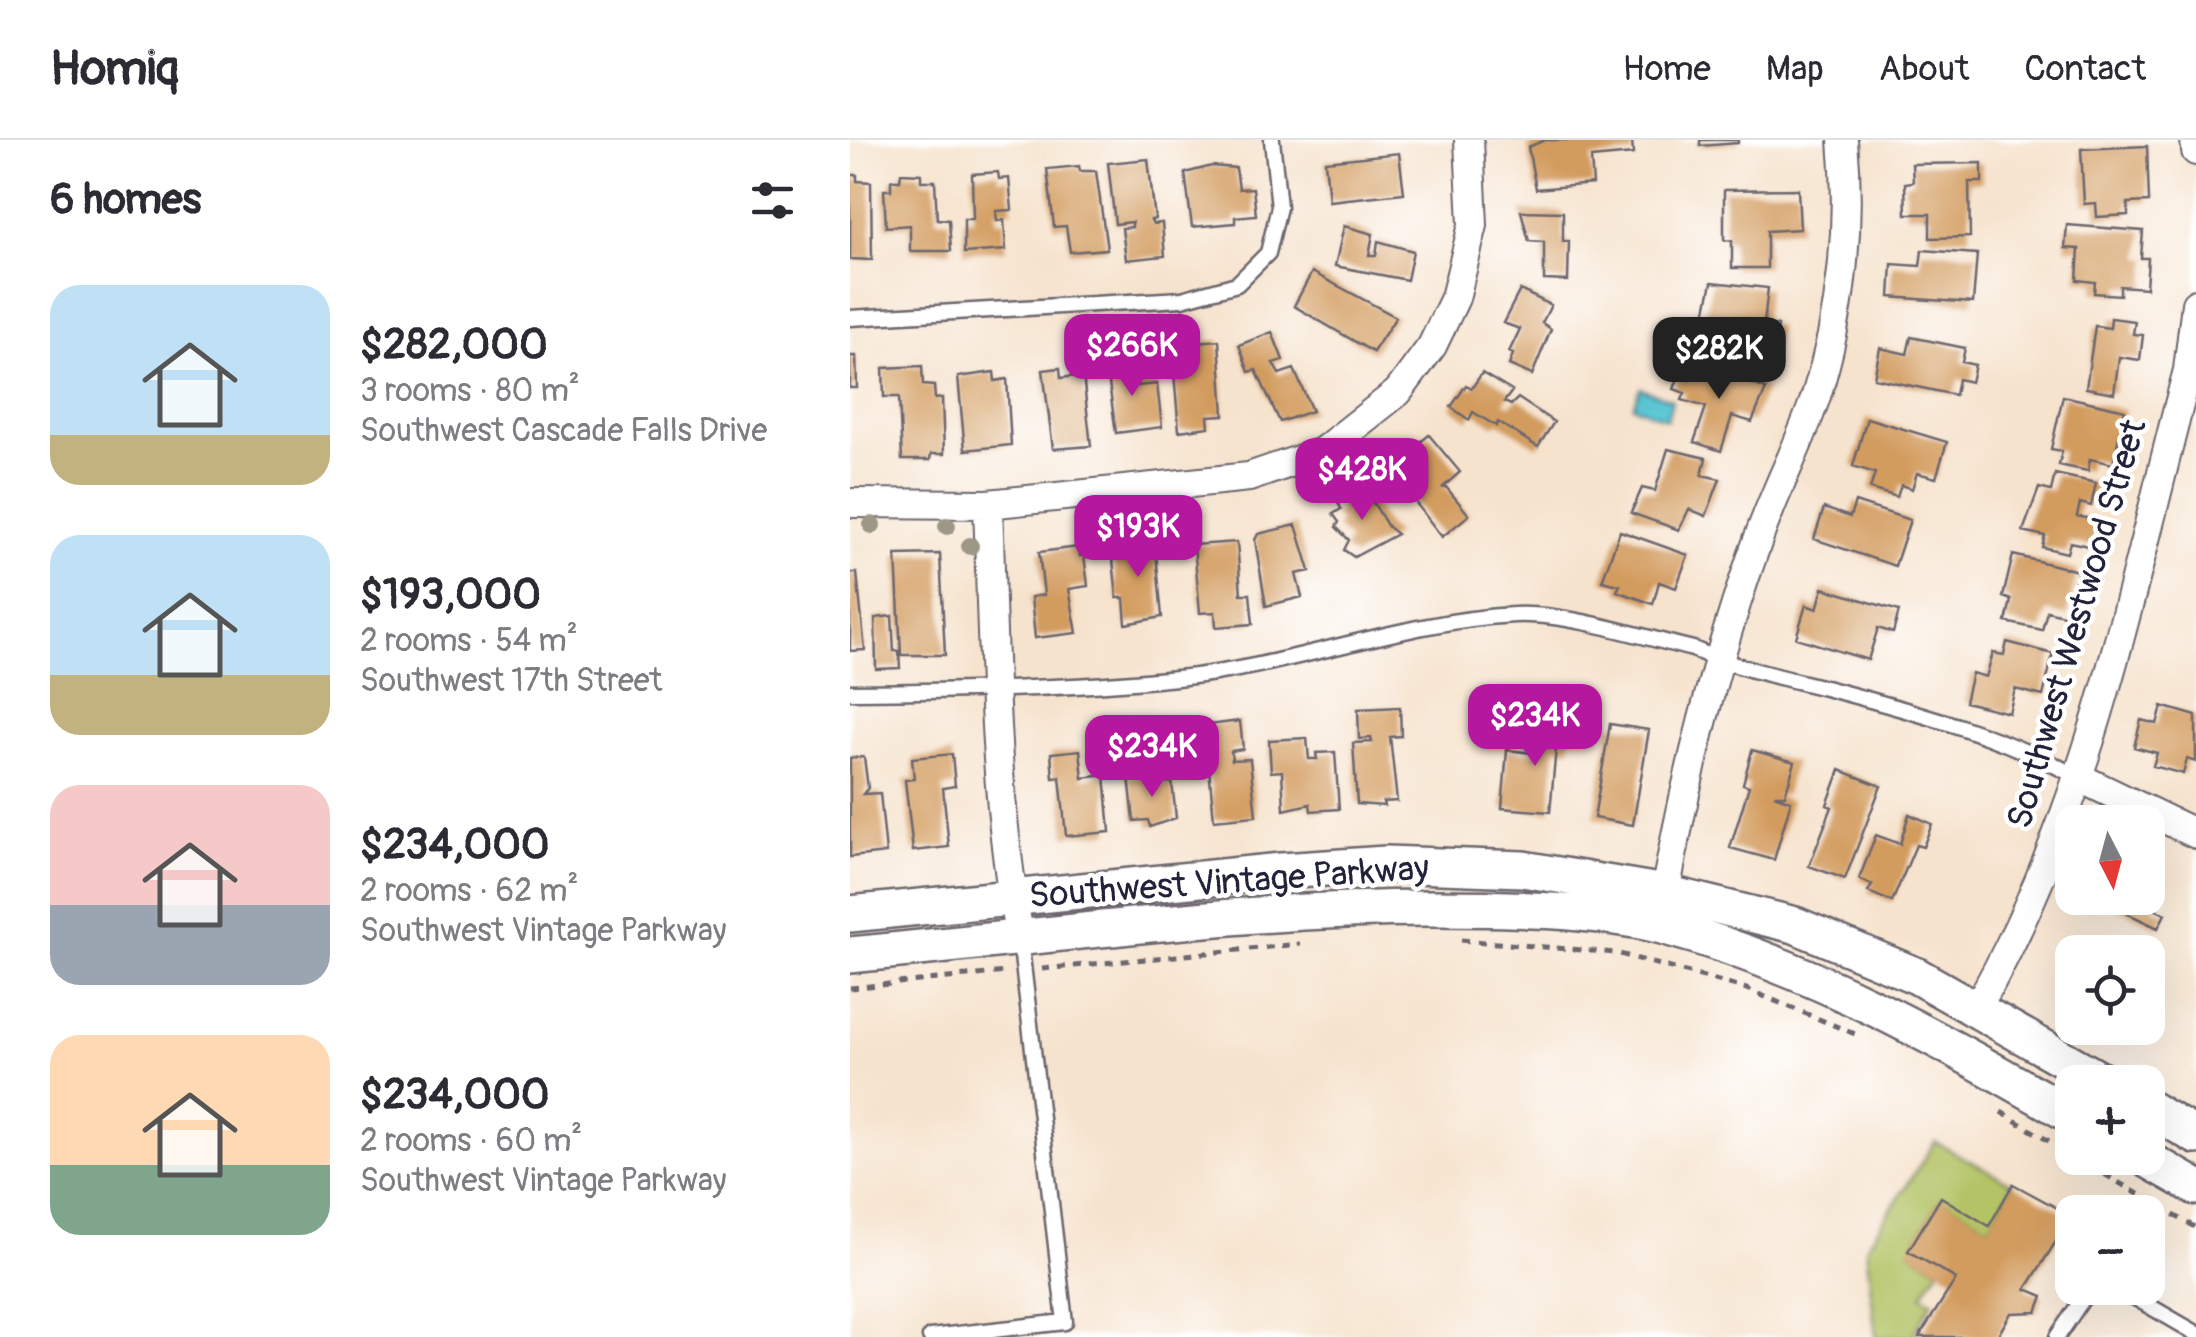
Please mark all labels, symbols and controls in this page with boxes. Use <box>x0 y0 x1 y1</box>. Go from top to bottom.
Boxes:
text: Homiq <box>50 39 178 99</box>
text: Home <box>1623 47 1711 91</box>
text: Map <box>1766 47 1824 91</box>
text: About <box>1879 47 1969 91</box>
text: Contact <box>2024 47 2146 91</box>
icon: filters <box>745 173 800 228</box>
text: 6 homes <box>50 174 201 226</box>
pin: $266K <box>1062 314 1202 399</box>
pin: $282K <box>1649 317 1789 402</box>
text: $282,000 <box>360 319 548 371</box>
icon: home <box>130 325 250 445</box>
text: $266K <box>1086 326 1178 366</box>
text: $282K <box>1675 329 1763 369</box>
text: 3 rooms · 80 m² <box>360 371 580 411</box>
text: Southwest Cascade Falls Drive <box>360 411 767 451</box>
street label: Southwest Westwood Street <box>1998 414 2157 834</box>
pin: $428K <box>1292 438 1432 523</box>
text: $428K <box>1317 450 1407 490</box>
pin: $193K <box>1068 495 1208 580</box>
text: $193K <box>1096 507 1180 547</box>
text: $193,000 <box>360 569 541 621</box>
icon: home <box>130 575 250 695</box>
text: 2 rooms · 54 m² <box>360 621 578 661</box>
text: Southwest 17th Street <box>360 661 662 701</box>
pin: $234K <box>1465 684 1605 769</box>
text: $234K <box>1490 696 1580 736</box>
pin: $234K <box>1082 715 1222 800</box>
text: $234K <box>1107 727 1197 767</box>
north arrow <box>2055 805 2165 915</box>
map controls <box>2055 805 2165 1305</box>
text: $234,000 <box>360 819 550 871</box>
icon: home <box>130 825 250 945</box>
street label: Southwest Vintage Parkway <box>1028 846 1431 918</box>
text: 2 rooms · 62 m² <box>360 871 578 911</box>
text: Southwest Vintage Parkway <box>360 911 726 951</box>
button: locate <box>2055 935 2165 1045</box>
button: + <box>2055 1065 2165 1175</box>
text: $234,000 <box>360 1069 550 1121</box>
icon: home <box>130 1075 250 1195</box>
text: 2 rooms · 60 m² <box>360 1121 582 1161</box>
text: Southwest Vintage Parkway <box>360 1161 726 1201</box>
button: − <box>2055 1195 2165 1305</box>

